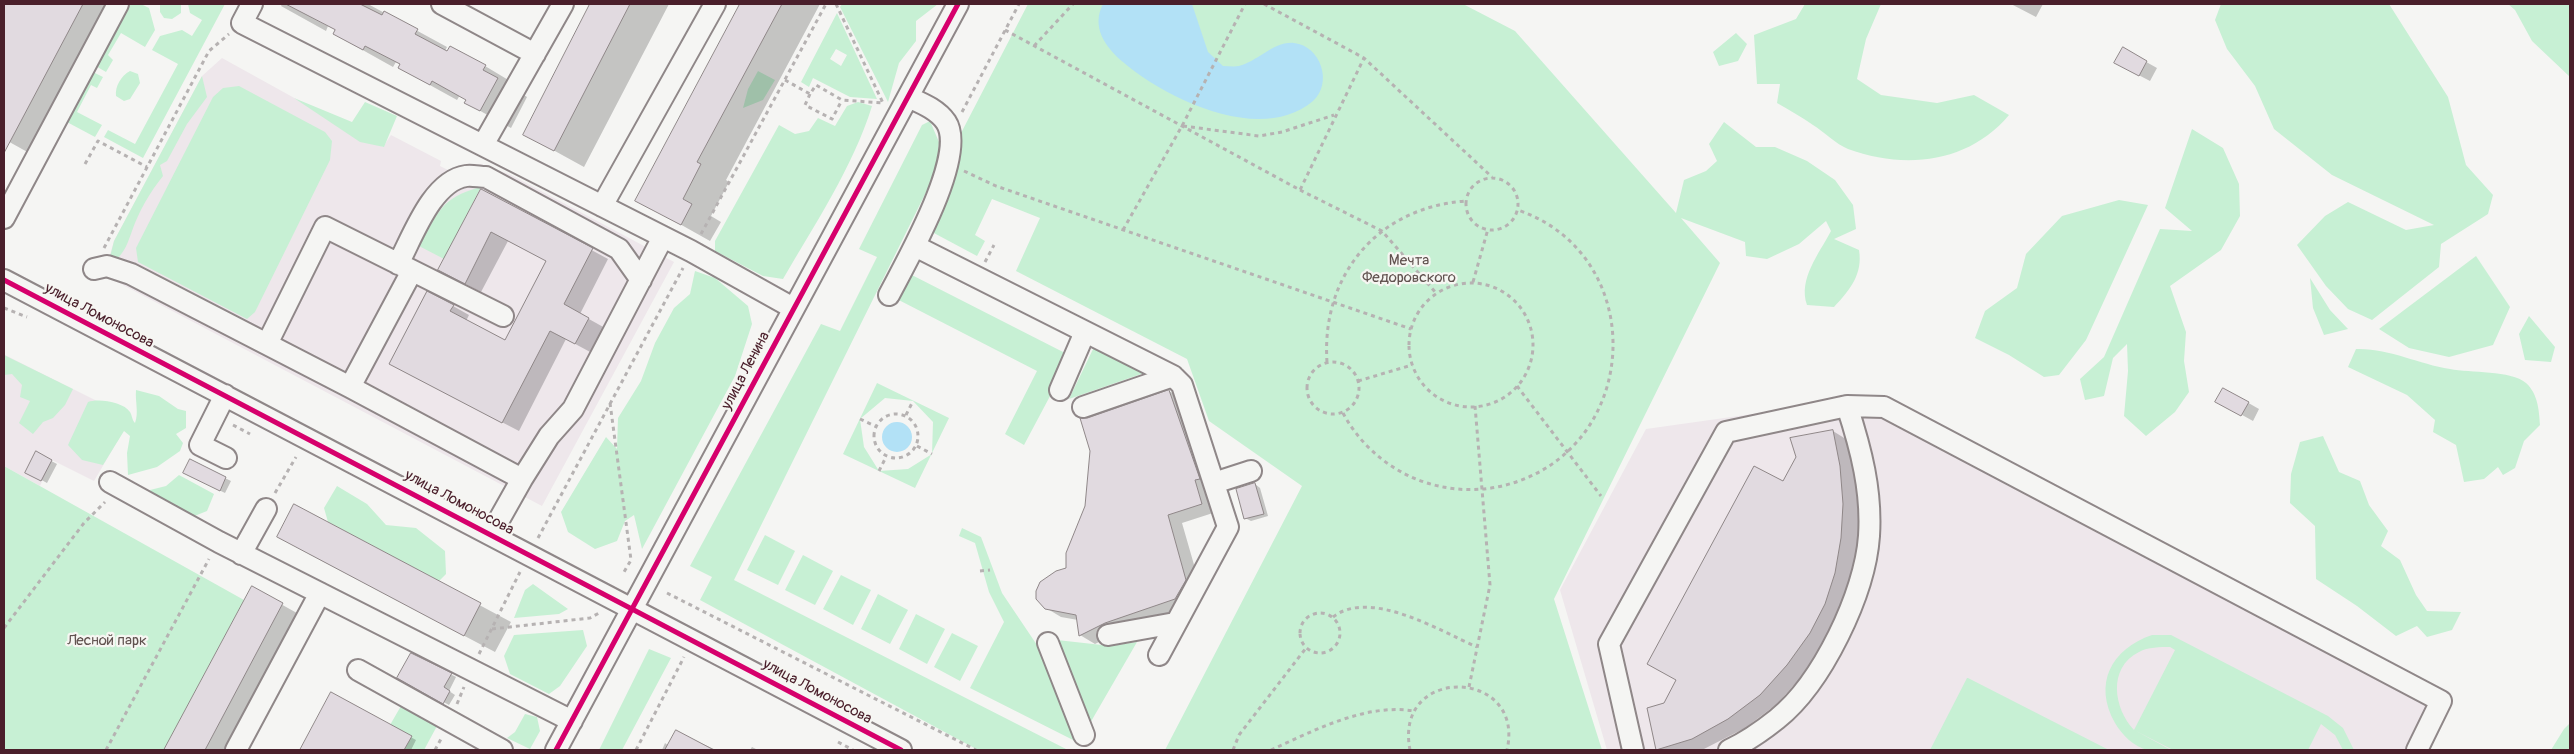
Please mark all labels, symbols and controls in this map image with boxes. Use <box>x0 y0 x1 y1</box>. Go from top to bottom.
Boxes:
park label: Мечта Федоровского <box>1362 252 1456 287</box>
street label: улица Ломоносова <box>41 280 157 352</box>
street label: улица Ленина <box>718 329 774 413</box>
street label: улица Ломоносова <box>401 467 517 539</box>
park label: Лесной парк <box>67 632 147 650</box>
street label: улица Ломоносова <box>759 656 875 728</box>

